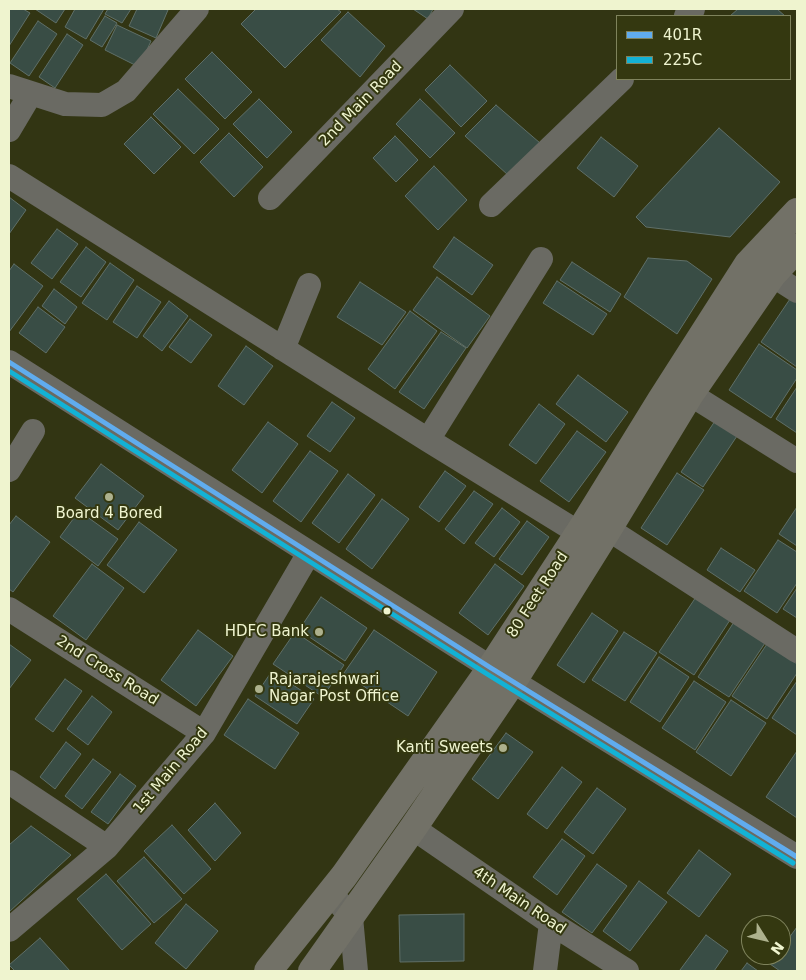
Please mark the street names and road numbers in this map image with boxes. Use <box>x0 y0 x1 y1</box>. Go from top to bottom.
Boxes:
street label: 2nd Main Road <box>316 58 406 150</box>
street label: 80 Feet Road <box>504 549 572 641</box>
street label: 2nd Cross Road <box>53 632 161 710</box>
street label: 1st Main Road <box>130 725 212 817</box>
street label: 4th Main Road <box>469 863 569 939</box>

